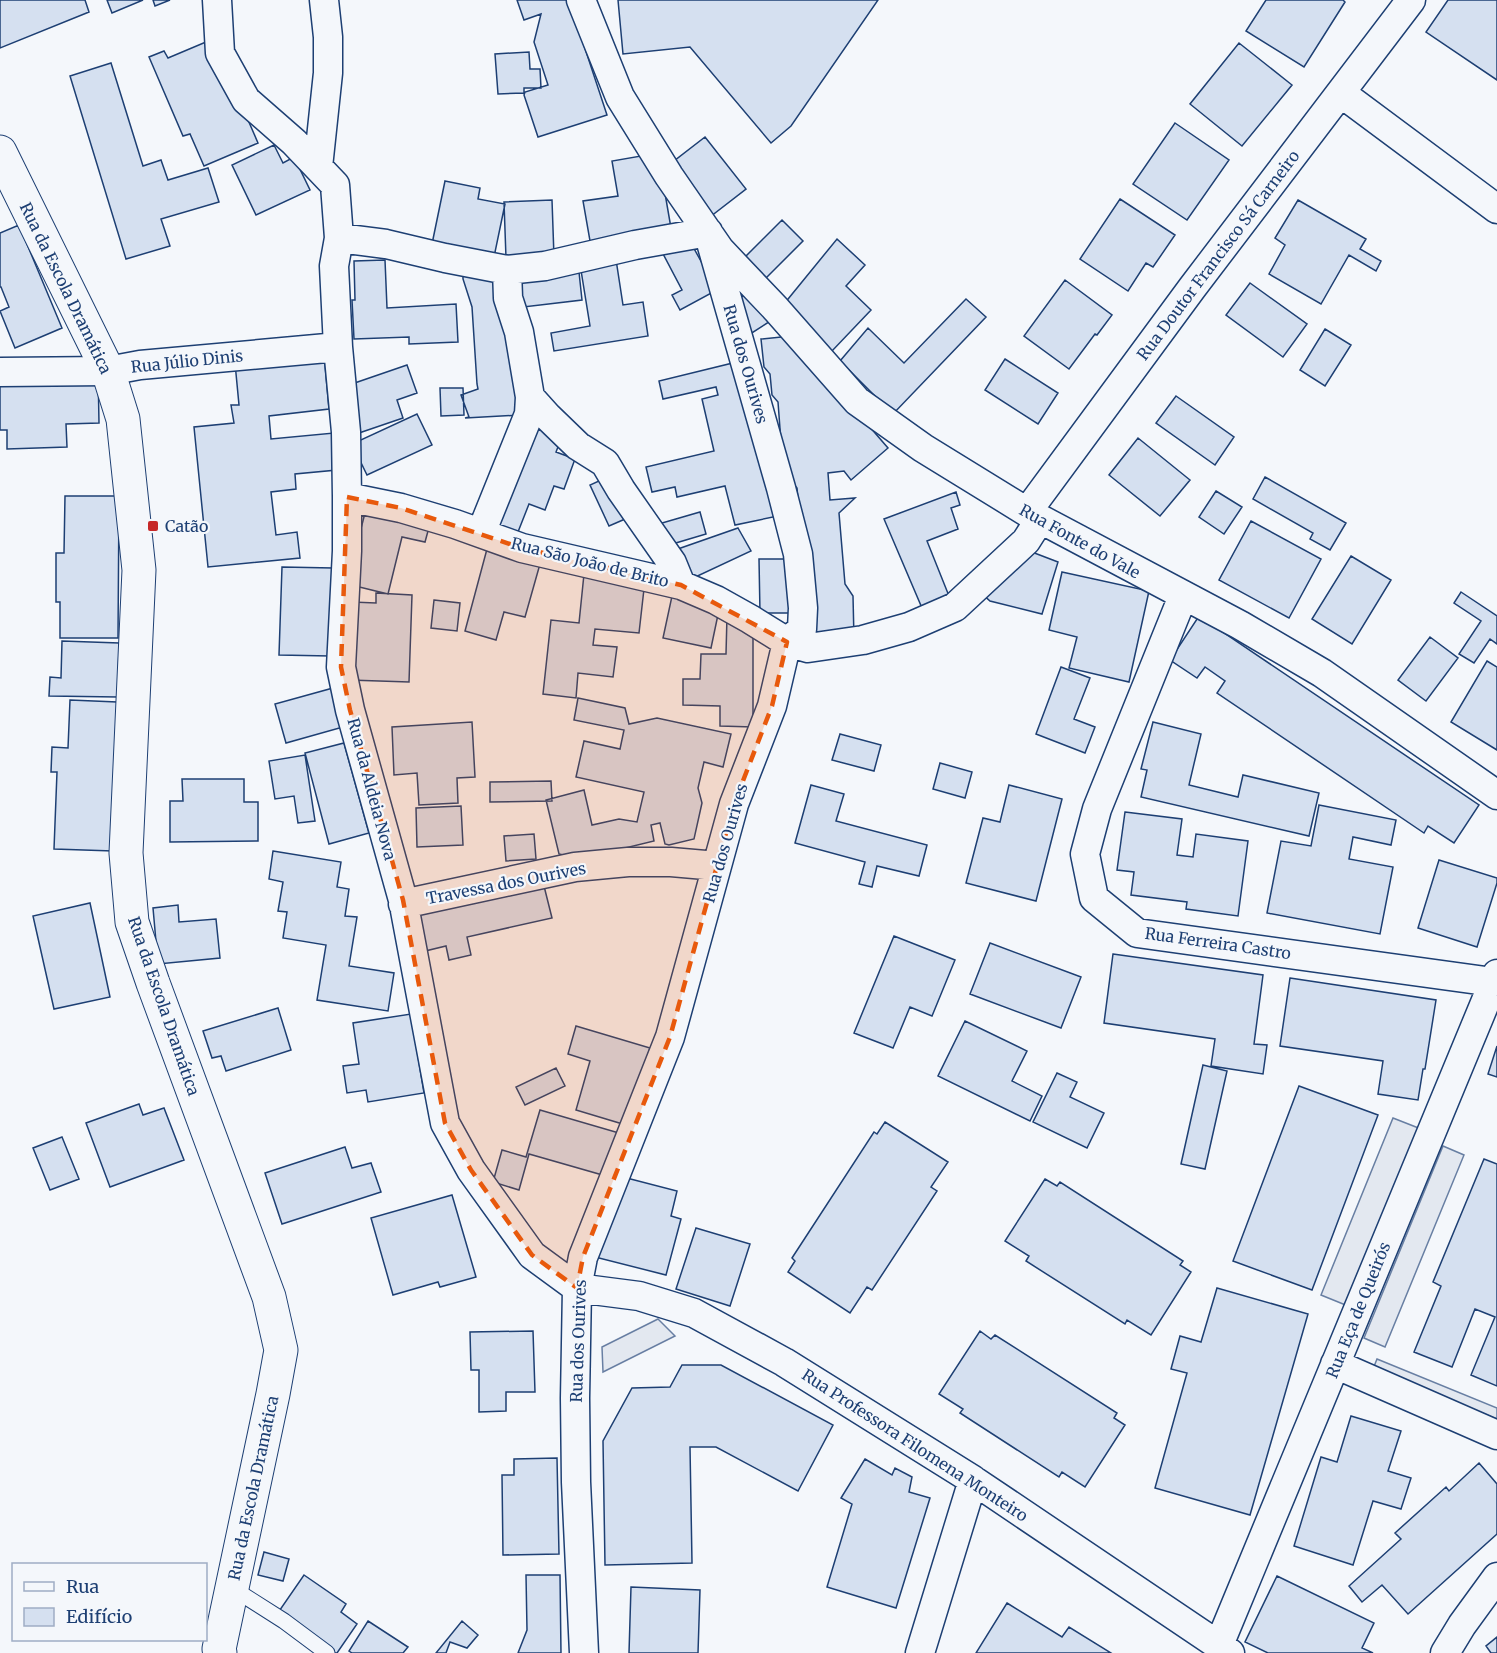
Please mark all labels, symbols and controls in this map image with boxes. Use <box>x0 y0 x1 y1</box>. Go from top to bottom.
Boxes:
street label: Rua Doutor Francisco Sá Carneiro <box>1133 146 1303 364</box>
street label: Rua da Escola Dramática <box>16 199 116 377</box>
street label: Rua dos Ourives <box>719 302 773 426</box>
street label: Rua Júlio Dinis <box>130 345 244 377</box>
street label: Rua Fonte do Vale <box>1016 500 1144 582</box>
place label: Catão <box>165 516 208 536</box>
marker: Catão <box>146 519 160 533</box>
street label: Rua São João de Brito <box>509 533 671 591</box>
street label: Rua da Aldeia Nova <box>343 716 401 863</box>
street label: Rua dos Ourives <box>698 781 752 905</box>
street label: Travessa dos Ourives <box>425 858 588 908</box>
street label: Rua da Escola Dramática <box>124 914 204 1099</box>
street label: Rua Ferreira Castro <box>1144 923 1292 963</box>
street label: Rua Eça de Queirós <box>1322 1239 1395 1381</box>
street label: Rua dos Ourives <box>566 1279 590 1403</box>
street label: Rua Professora Filomena Monteiro <box>798 1364 1032 1526</box>
street label: Rua da Escola Dramática <box>224 1393 282 1582</box>
legend <box>12 1563 207 1641</box>
text: Rua <box>66 1575 100 1598</box>
text: Edifício <box>66 1605 132 1628</box>

